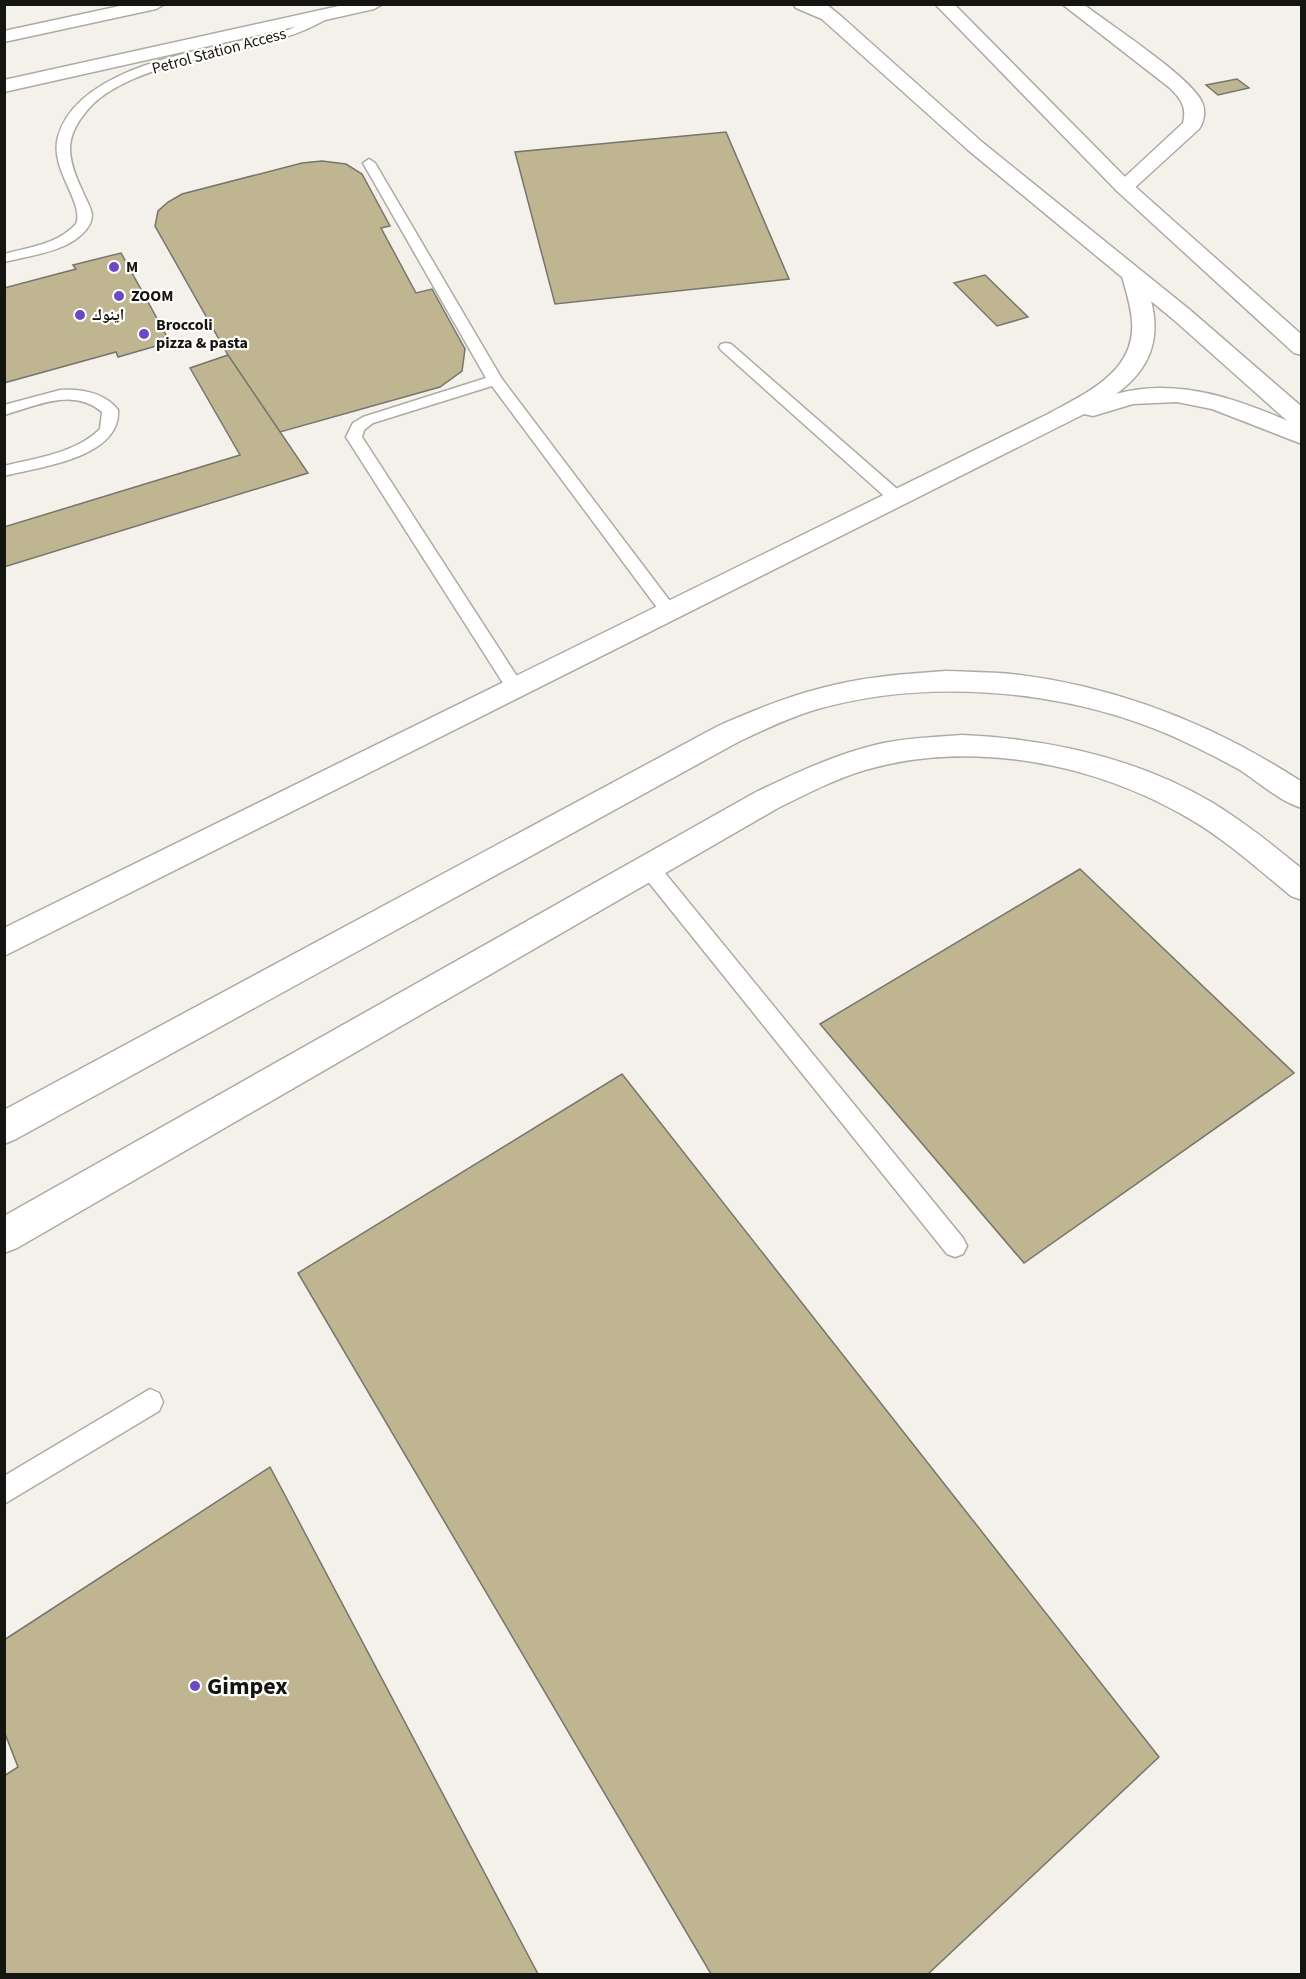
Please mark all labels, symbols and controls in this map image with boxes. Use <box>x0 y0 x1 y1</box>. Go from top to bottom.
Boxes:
street label: Petrol Station Access <box>149 22 289 80</box>
place label: M <box>126 256 138 278</box>
marker: M <box>107 260 121 274</box>
place label: ZOOM <box>131 285 173 307</box>
marker: ZOOM <box>112 289 126 303</box>
place label: اينوك <box>92 304 124 326</box>
marker: اينوك <box>73 308 87 322</box>
place label: Broccoli pizza & pasta <box>156 314 248 354</box>
marker: Broccoli pizza & pasta <box>137 327 151 341</box>
place label: Gimpex <box>207 1669 288 1704</box>
marker: Gimpex <box>188 1679 202 1693</box>

